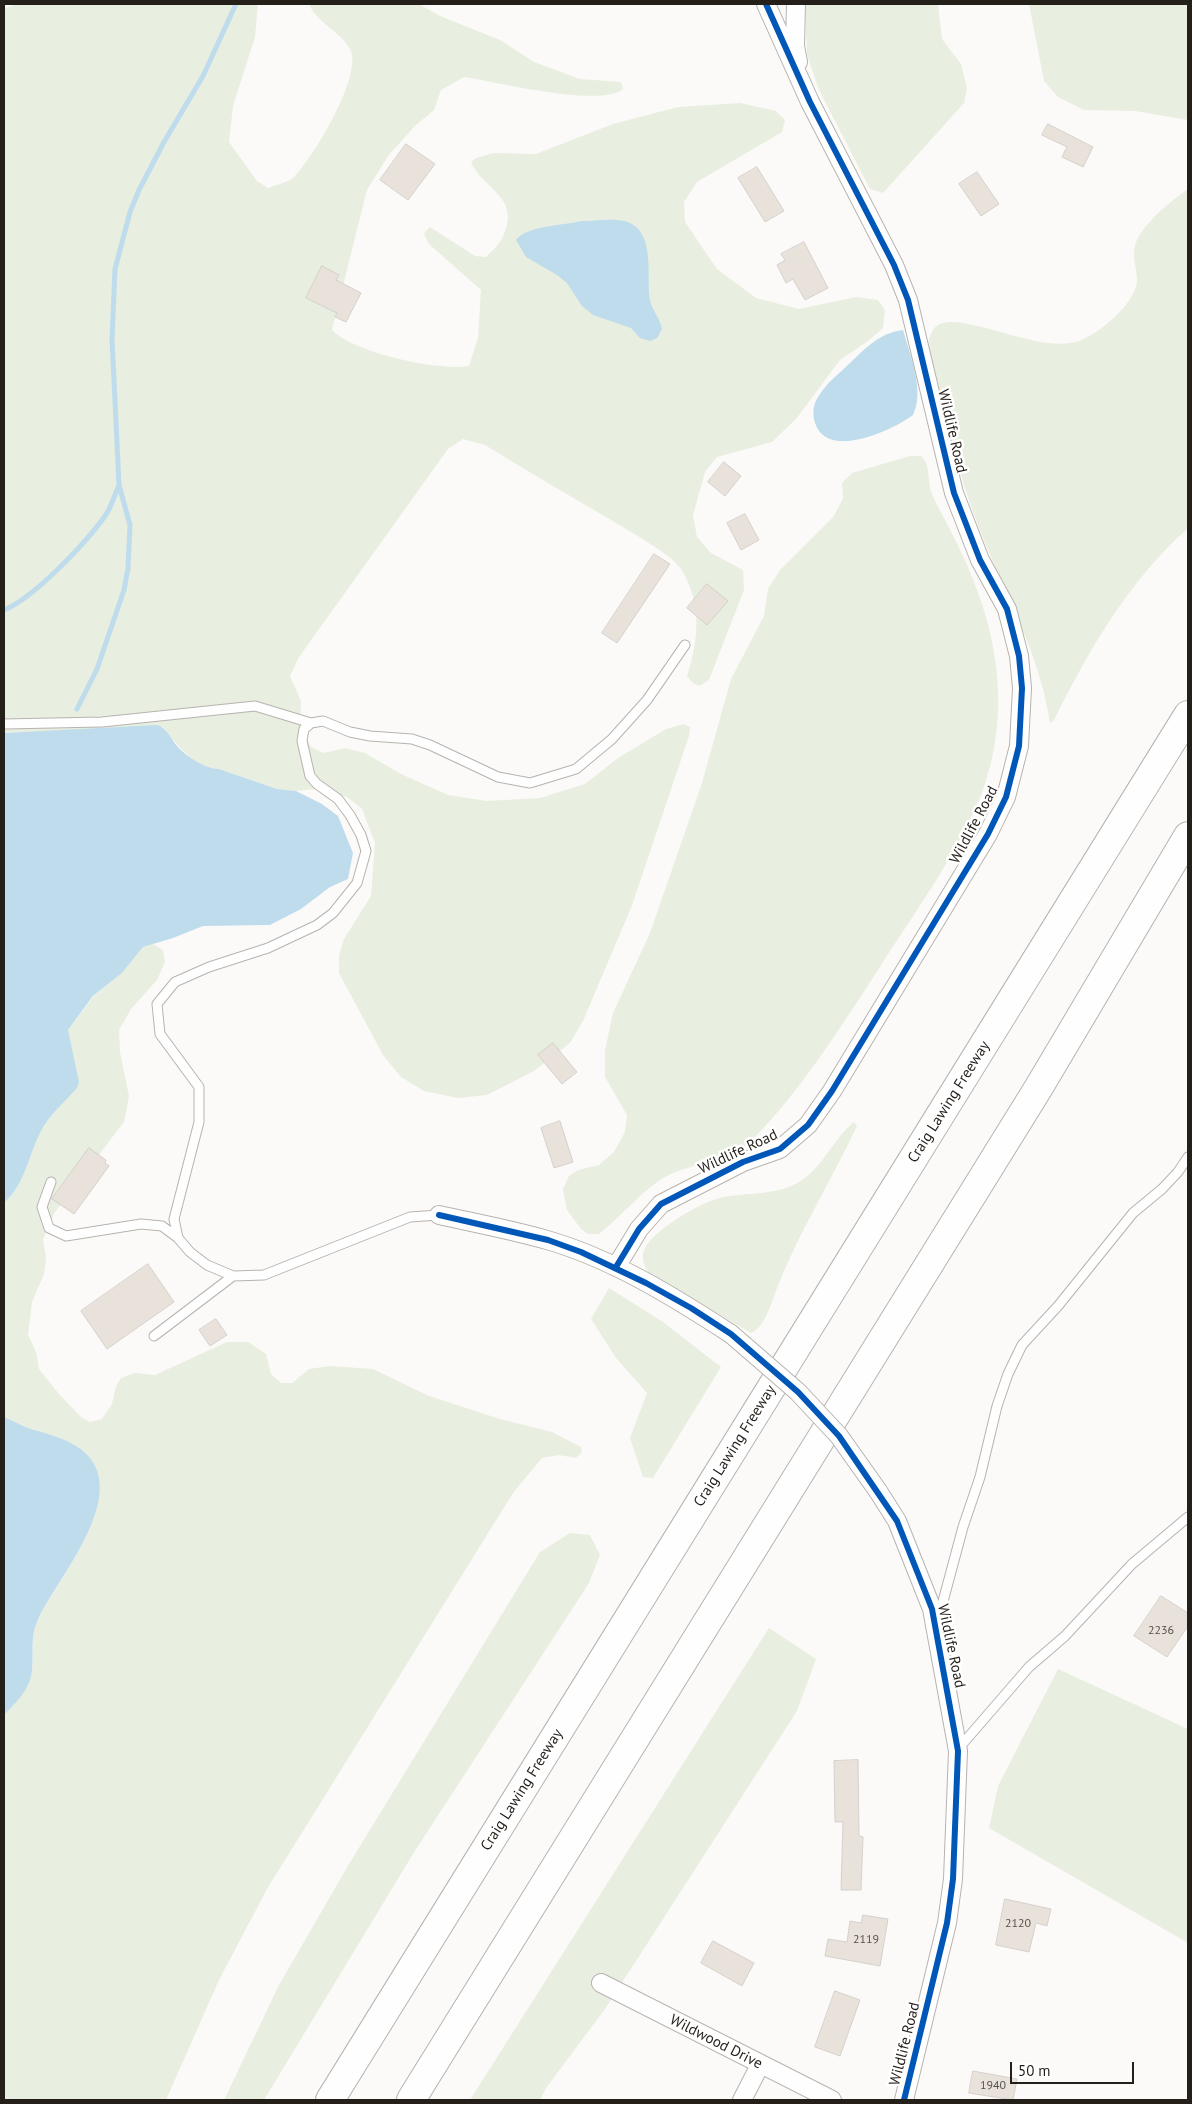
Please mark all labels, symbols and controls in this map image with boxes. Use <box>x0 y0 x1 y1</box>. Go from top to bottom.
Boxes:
street label: Wildlife Road <box>934 387 970 475</box>
street label: Wildlife Road <box>946 783 1002 867</box>
street label: Craig Lawing Freeway <box>904 1038 994 1166</box>
street label: Wildlife Road <box>696 1126 780 1178</box>
street label: Craig Lawing Freeway <box>690 1382 780 1510</box>
street label: Wildlife Road <box>933 1602 969 1690</box>
house number: 2236 <box>1148 1624 1174 1638</box>
street label: Craig Lawing Freeway <box>477 1726 567 1854</box>
house number: 2120 <box>1005 1917 1031 1931</box>
house number: 2119 <box>853 1933 879 1947</box>
street label: Wildlife Road <box>886 2000 924 2088</box>
street label: Wildwood Drive <box>667 2011 765 2073</box>
scale bar <box>1012 2052 1136 2084</box>
text: 50 m <box>1018 2061 1051 2080</box>
house number: 1940 <box>980 2079 1006 2093</box>

